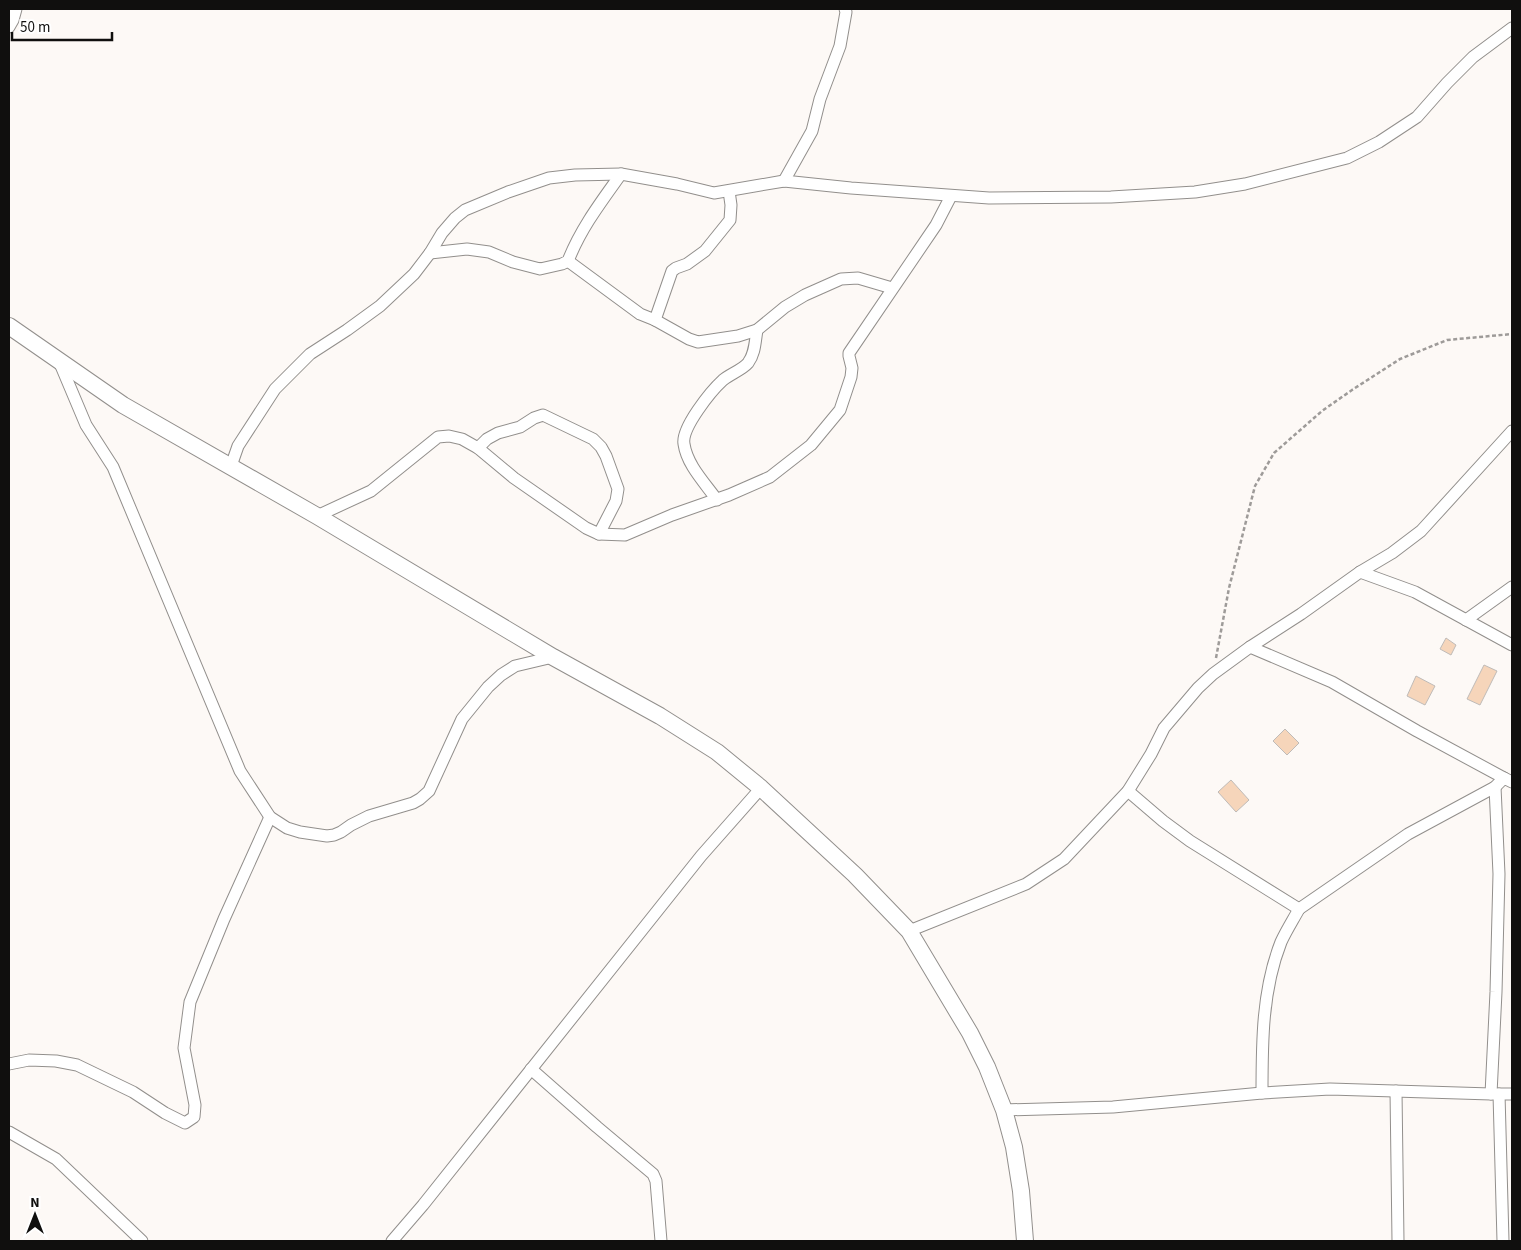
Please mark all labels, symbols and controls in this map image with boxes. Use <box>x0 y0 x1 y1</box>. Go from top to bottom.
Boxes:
scale bar <box>12 10 112 42</box>
text: 50 m <box>20 17 50 38</box>
north arrow <box>10 1190 60 1240</box>
text: N <box>30 1193 40 1213</box>

